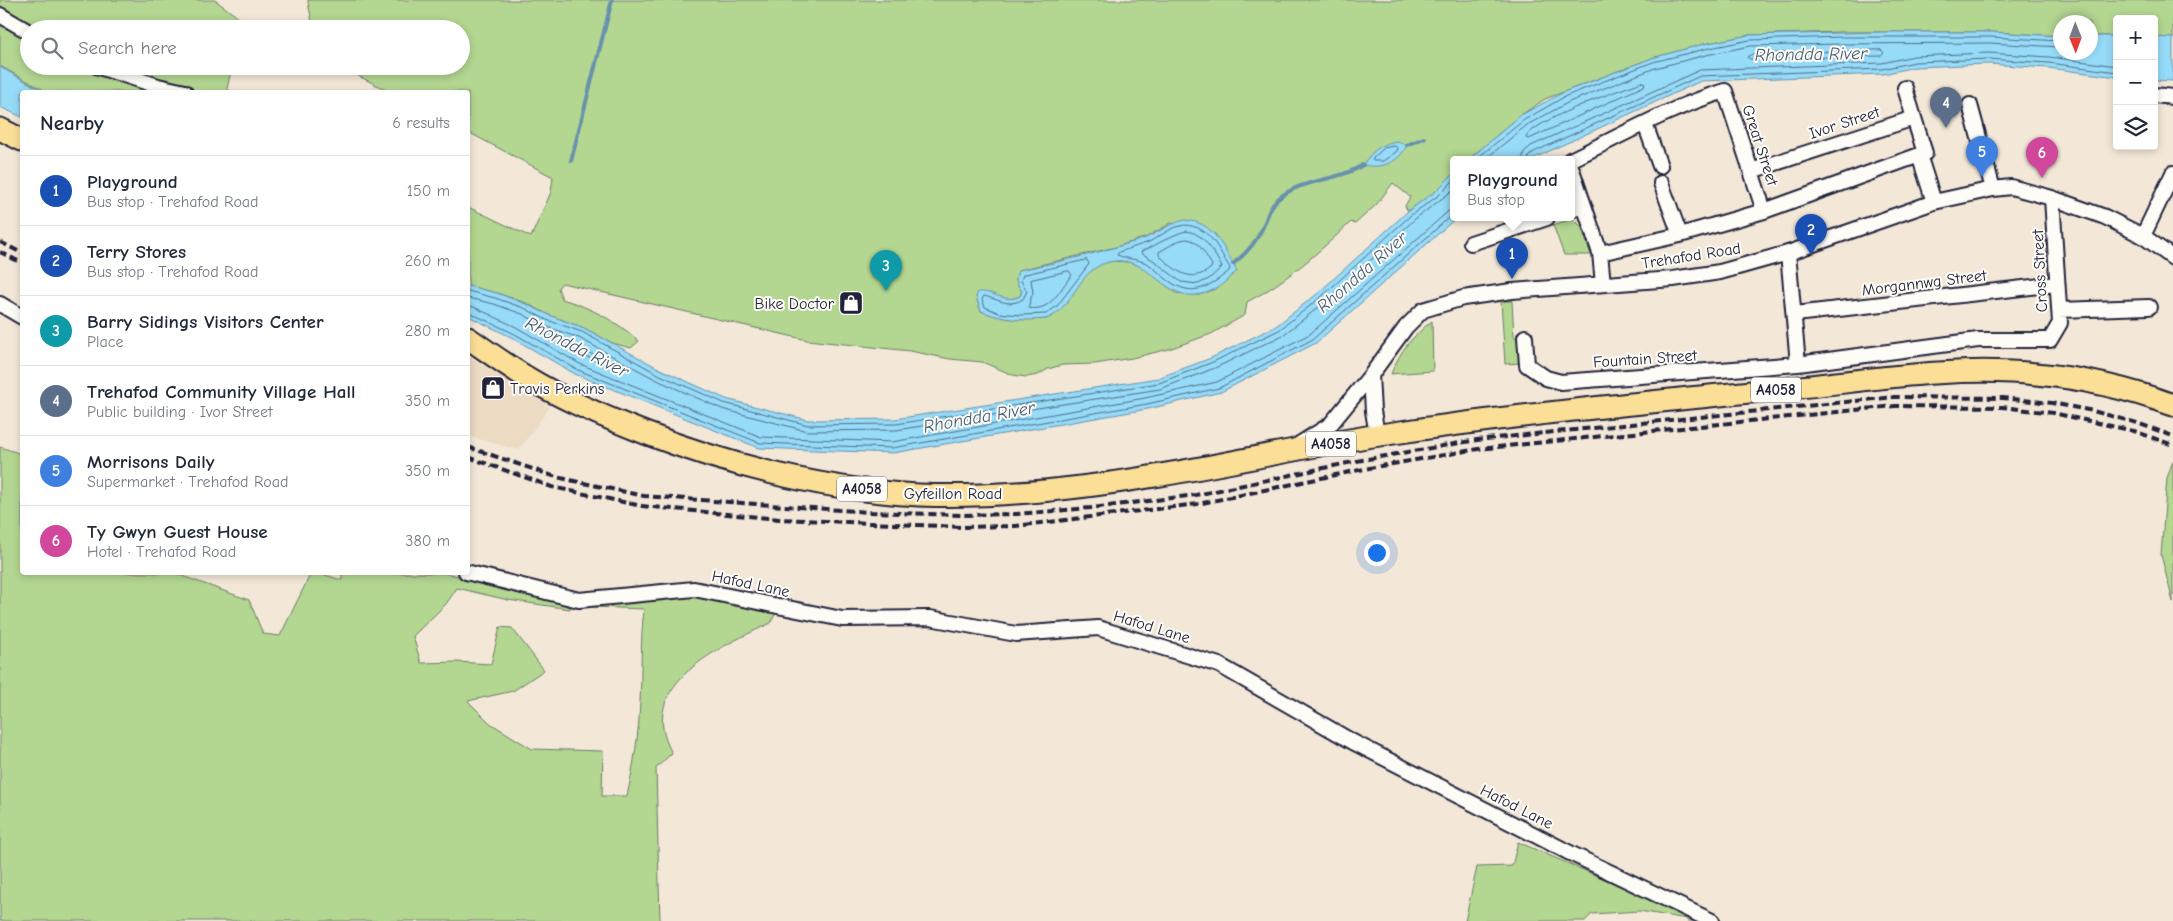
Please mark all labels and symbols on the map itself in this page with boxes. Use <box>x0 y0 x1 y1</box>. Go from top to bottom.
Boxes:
north arrow <box>2053 15 2098 60</box>
water label: Rhondda River <box>1754 43 1868 66</box>
pin: 4 <box>1930 87 1962 128</box>
street label: Great Street <box>1739 103 1782 188</box>
street label: Ivor Street <box>1807 103 1882 143</box>
pin: 5 <box>1966 136 1998 177</box>
pin: 6 <box>2026 137 2058 178</box>
pin: 2 <box>1795 214 1827 255</box>
water label: Rhondda River <box>1313 227 1412 317</box>
street label: Cross Street <box>2029 229 2051 313</box>
pin: 1 <box>1496 238 1528 279</box>
street label: Trehafod Road <box>1640 239 1742 273</box>
pin: 3 <box>870 250 902 291</box>
street label: Morgannwg Street <box>1861 266 1988 300</box>
shop icon: Bike Doctor <box>838 290 864 316</box>
place label: Bike Doctor <box>755 295 835 313</box>
water label: Rhondda River <box>522 312 633 383</box>
street label: Fountain Street <box>1593 346 1698 372</box>
shop icon: Travis Perkins <box>480 375 506 401</box>
road number: A4058 <box>1751 378 1801 402</box>
place label: Travis Perkins <box>510 380 605 398</box>
water label: Rhondda River <box>922 397 1037 438</box>
road number: A4058 <box>1306 432 1356 456</box>
road number: A4058 <box>837 476 887 502</box>
street label: Gyfeillon Road <box>904 485 1002 503</box>
your location <box>1364 540 1390 566</box>
street label: Hafod Lane <box>710 567 791 601</box>
street label: Hafod Lane <box>1111 607 1192 647</box>
street label: Hafod Lane <box>1477 781 1556 833</box>

